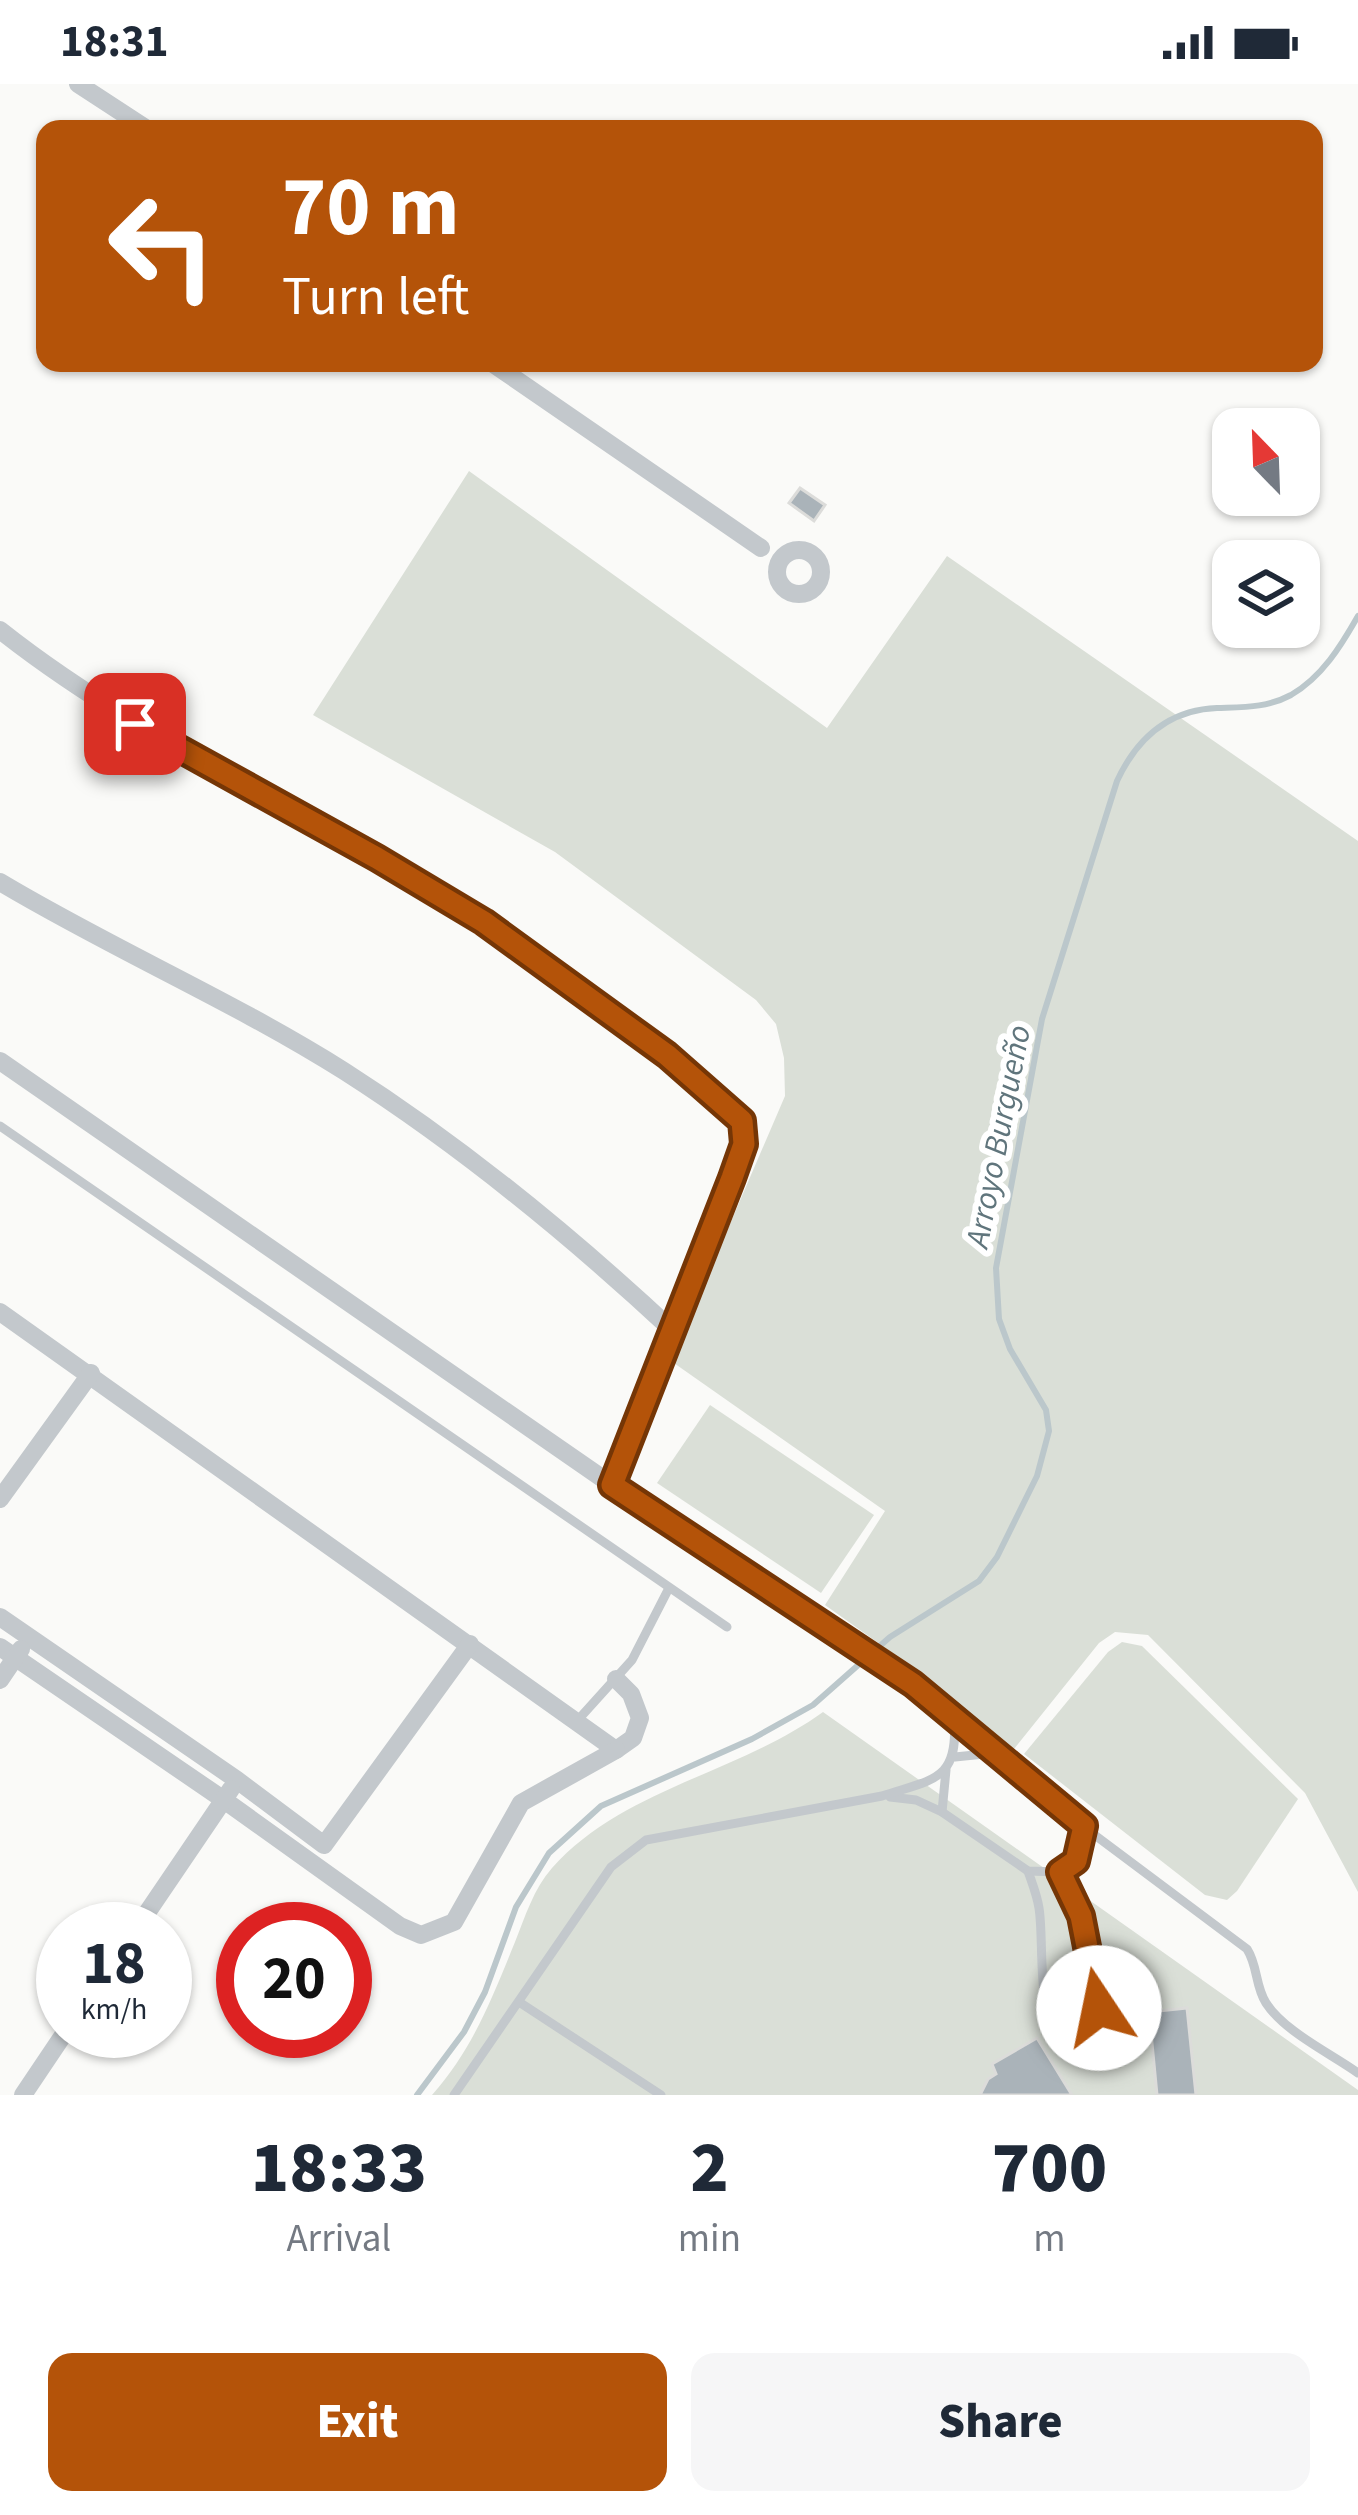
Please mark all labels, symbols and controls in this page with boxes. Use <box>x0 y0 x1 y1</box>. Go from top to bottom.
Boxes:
text: 18:31 <box>60 10 169 74</box>
text: 70 m <box>282 148 460 268</box>
icon: left <box>84 168 240 324</box>
text: Turn left <box>282 259 469 336</box>
north arrow <box>1212 408 1320 516</box>
map controls <box>1212 408 1320 648</box>
button: layers <box>1212 540 1320 648</box>
pin <box>84 673 186 775</box>
icon: arrive <box>102 691 168 757</box>
water label: Arroyo Burgueño <box>953 1021 1043 1254</box>
speed limit sign: 20 <box>216 1902 372 2058</box>
text: 18 <box>82 1922 146 2007</box>
position arrow <box>1036 1945 1162 2071</box>
text: km/h <box>81 1988 147 2031</box>
text: 18:33 <box>251 2117 427 2220</box>
text: 2 <box>690 2117 729 2220</box>
text: 700 <box>992 2117 1107 2220</box>
text: Arrival <box>286 2211 391 2267</box>
text: min <box>678 2211 741 2267</box>
text: m <box>1033 2211 1066 2267</box>
button: Exit <box>48 2353 667 2491</box>
button: Share <box>691 2353 1310 2491</box>

